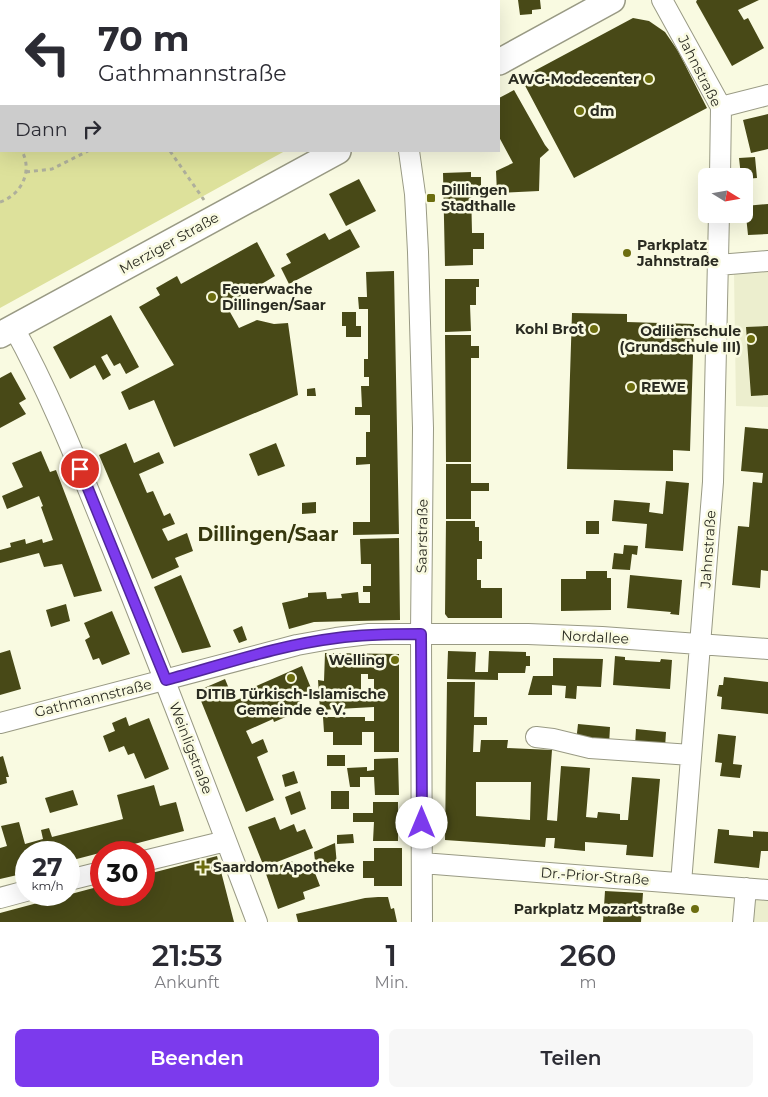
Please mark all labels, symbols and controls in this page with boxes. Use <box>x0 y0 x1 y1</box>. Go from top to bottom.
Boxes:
text: 70 m <box>98 17 189 60</box>
icon: left <box>15 20 80 85</box>
street label: Jahnstraße <box>674 31 726 110</box>
text: Gathmannstraße <box>98 60 286 87</box>
place label: AWG-Modecenter <box>507 70 639 88</box>
marker: AWG-Modecenter <box>643 73 655 85</box>
place label: dm <box>590 102 614 120</box>
marker: dm <box>574 105 586 117</box>
icon: right <box>78 115 106 143</box>
text: Dann <box>15 118 68 141</box>
north arrow <box>698 168 752 222</box>
map controls <box>698 168 753 223</box>
place label: Dillingen Stadthalle <box>441 181 516 215</box>
marker: Dillingen Stadthalle <box>425 192 437 204</box>
street label: Merziger Straße <box>116 208 222 278</box>
place label: Parkplatz Jahnstraße <box>636 236 719 270</box>
marker: Parkplatz Jahnstraße <box>621 247 633 259</box>
place label: Feuerwache Dillingen/Saar <box>222 280 326 314</box>
marker: Feuerwache Dillingen/Saar <box>206 291 218 303</box>
place label: Kohl Brot <box>515 320 584 338</box>
place label: Odilienschule (Grundschule III) <box>619 322 741 356</box>
marker: Kohl Brot <box>588 323 600 335</box>
marker: Odilienschule (Grundschule III) <box>745 333 757 345</box>
place label: REWE <box>641 378 686 396</box>
marker: REWE <box>625 381 637 393</box>
pin <box>59 448 101 490</box>
icon: arrive <box>66 455 94 483</box>
street label: Saarstraße <box>412 499 432 573</box>
street label: Jahnstraße <box>696 510 720 589</box>
district label: Dillingen/Saar <box>197 523 339 546</box>
street label: Nordallee <box>561 626 629 648</box>
place label: Welling <box>328 651 385 669</box>
marker: Welling <box>389 654 401 666</box>
marker: DITIB Türkisch-Islamische Gemeinde e. V. <box>285 672 297 684</box>
street label: Gathmannstraße <box>33 675 153 721</box>
place label: DITIB Türkisch-Islamische Gemeinde e. V. <box>196 685 386 719</box>
street label: Weinligstraße <box>165 699 217 797</box>
position arrow <box>395 796 447 848</box>
speed limit sign: 30 <box>90 841 155 906</box>
text: 27 <box>32 852 63 882</box>
place label: Saardom Apotheke <box>213 858 355 876</box>
marker: Saardom Apotheke <box>197 861 209 873</box>
street label: Dr.-Prior-Straße <box>540 863 650 889</box>
text: km/h <box>31 878 64 893</box>
place label: Parkplatz Mozartstraße <box>514 900 685 918</box>
marker: Parkplatz Mozartstraße <box>689 903 701 915</box>
text: 21:53 <box>152 937 223 974</box>
text: 1 <box>386 937 397 974</box>
text: 260 <box>560 937 616 974</box>
text: Ankunft <box>155 973 220 992</box>
text: Min. <box>374 973 408 992</box>
text: m <box>580 973 597 992</box>
button: Beenden <box>15 1029 379 1087</box>
button: Teilen <box>389 1029 753 1087</box>

